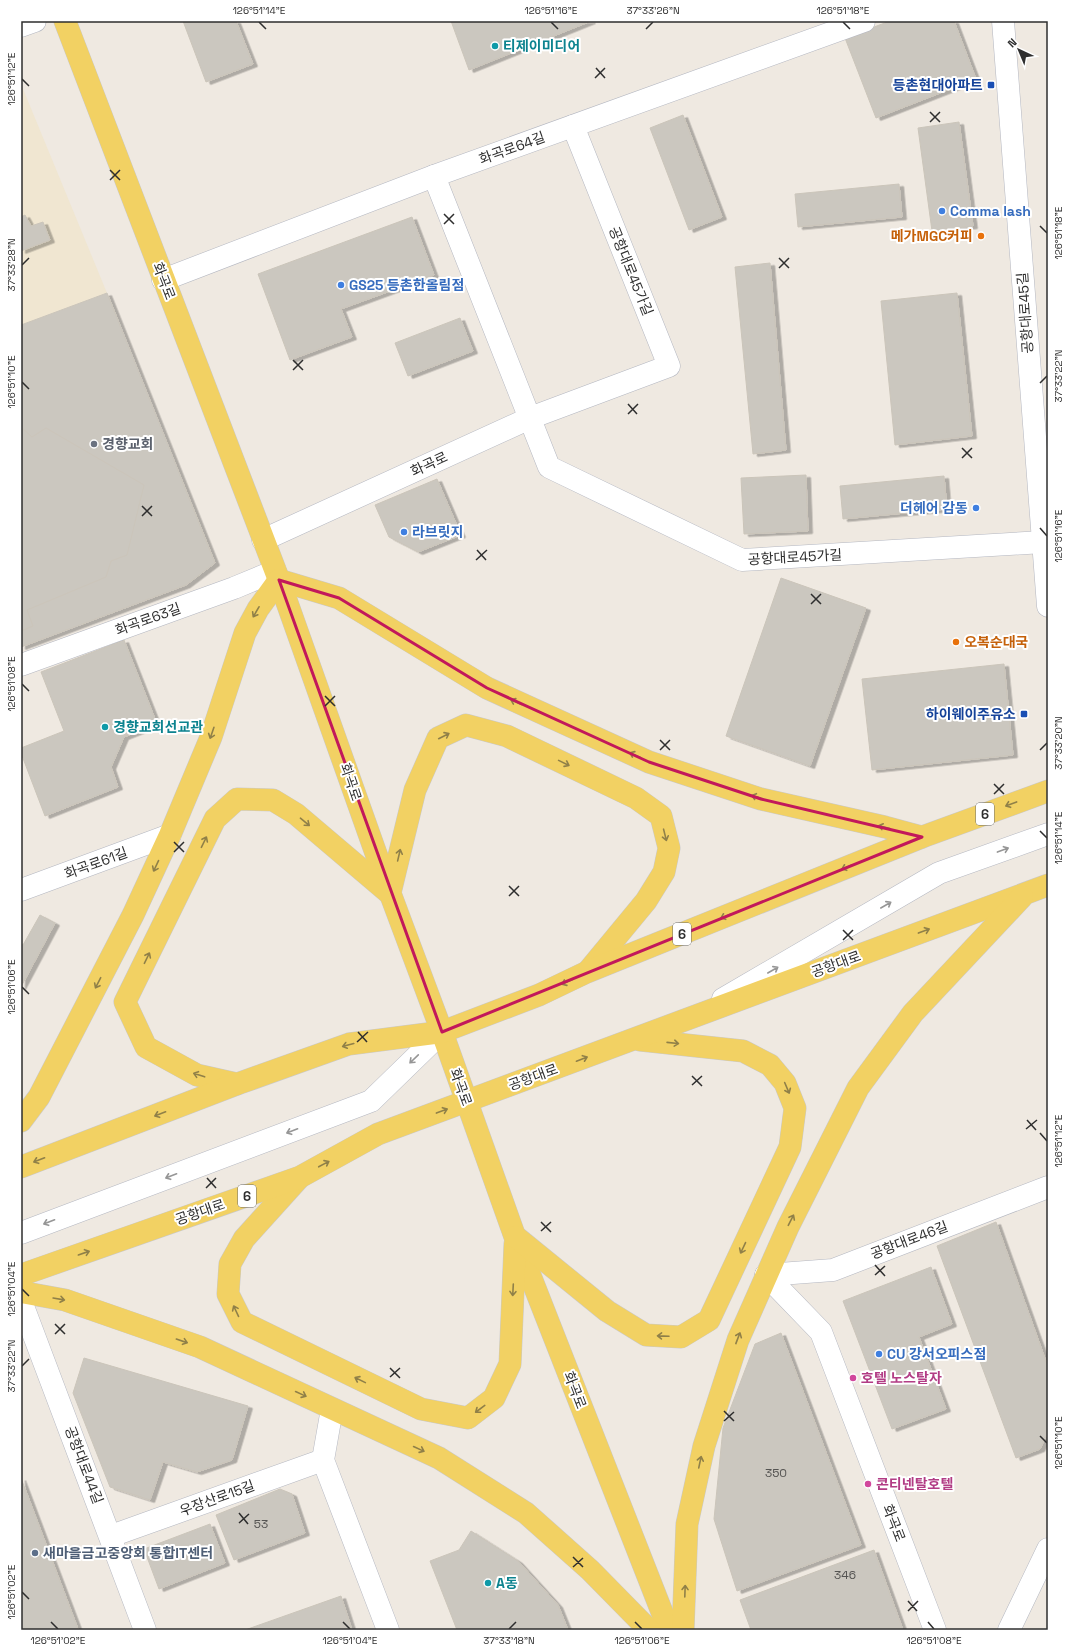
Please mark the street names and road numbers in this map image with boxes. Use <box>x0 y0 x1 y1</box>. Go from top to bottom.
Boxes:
street label: 화곡로64길 <box>477 128 547 168</box>
street label: 공항대로45가길 <box>605 224 657 318</box>
street label: 화곡로 <box>149 260 179 302</box>
street label: 공항대로45길 <box>1013 272 1037 354</box>
street label: 화곡로 <box>408 448 450 480</box>
street label: 공항대로45가길 <box>747 546 843 568</box>
street label: 화곡로63길 <box>113 599 183 639</box>
street label: 화곡로 <box>336 761 366 803</box>
road number: 6 <box>976 803 994 825</box>
street label: 화곡로61길 <box>62 843 130 883</box>
road number: 6 <box>673 923 691 945</box>
street label: 공항대로 <box>809 947 863 981</box>
street label: 공항대로 <box>506 1060 560 1094</box>
street label: 화곡로 <box>446 1066 476 1108</box>
road number: 6 <box>238 1185 256 1207</box>
street label: 공항대로 <box>173 1195 227 1229</box>
street label: 공항대로46길 <box>868 1217 950 1263</box>
street label: 화곡로 <box>560 1369 590 1411</box>
street label: 공항대로44길 <box>61 1424 107 1506</box>
street label: 우장산로15길 <box>177 1476 257 1520</box>
street label: 화곡로 <box>879 1502 909 1544</box>

